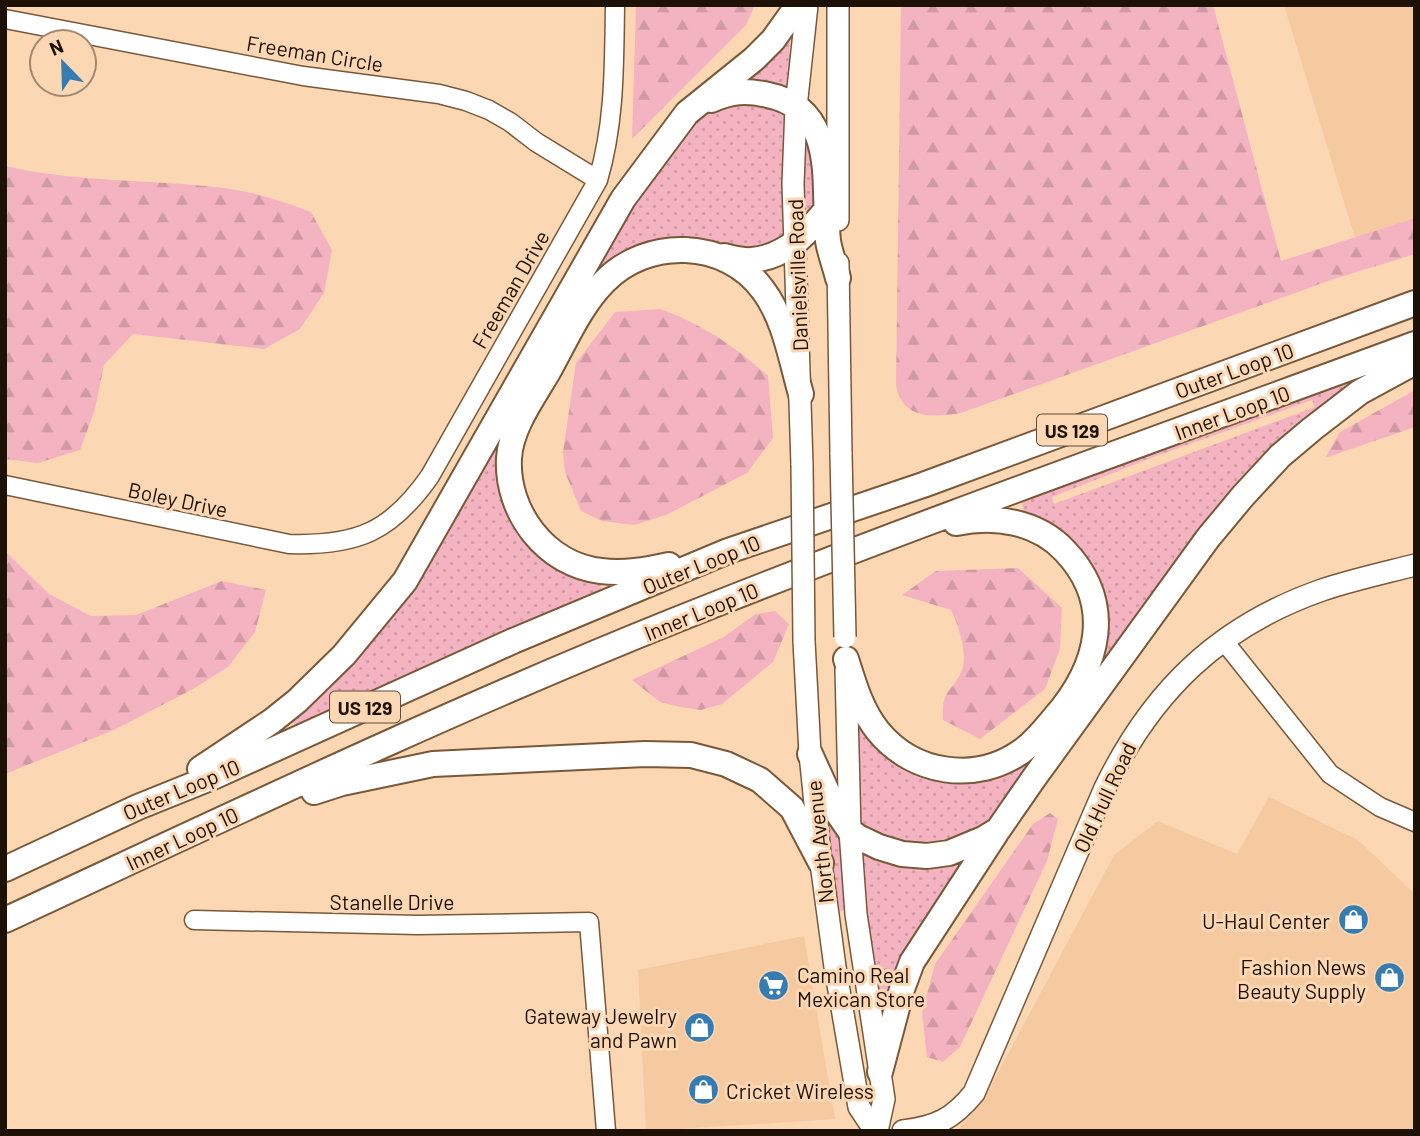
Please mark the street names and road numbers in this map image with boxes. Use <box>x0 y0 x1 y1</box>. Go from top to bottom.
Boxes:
street label: Freeman Circle <box>245 30 385 76</box>
street label: Danielsville Road <box>782 198 812 352</box>
street label: Freeman Drive <box>466 226 554 352</box>
street label: Outer Loop 10 <box>1171 337 1297 403</box>
street label: Inner Loop 10 <box>1171 380 1293 444</box>
road number: US 129 <box>1037 414 1107 446</box>
street label: Boley Drive <box>126 476 230 522</box>
street label: Outer Loop 10 <box>639 529 763 599</box>
street label: Inner Loop 10 <box>640 577 762 645</box>
road number: US 129 <box>330 692 400 722</box>
street label: Old Hull Road <box>1068 738 1140 856</box>
street label: Outer Loop 10 <box>119 753 243 825</box>
street label: North Avenue <box>800 779 838 905</box>
street label: Inner Loop 10 <box>122 801 242 875</box>
street label: Stanelle Drive <box>330 889 454 914</box>

